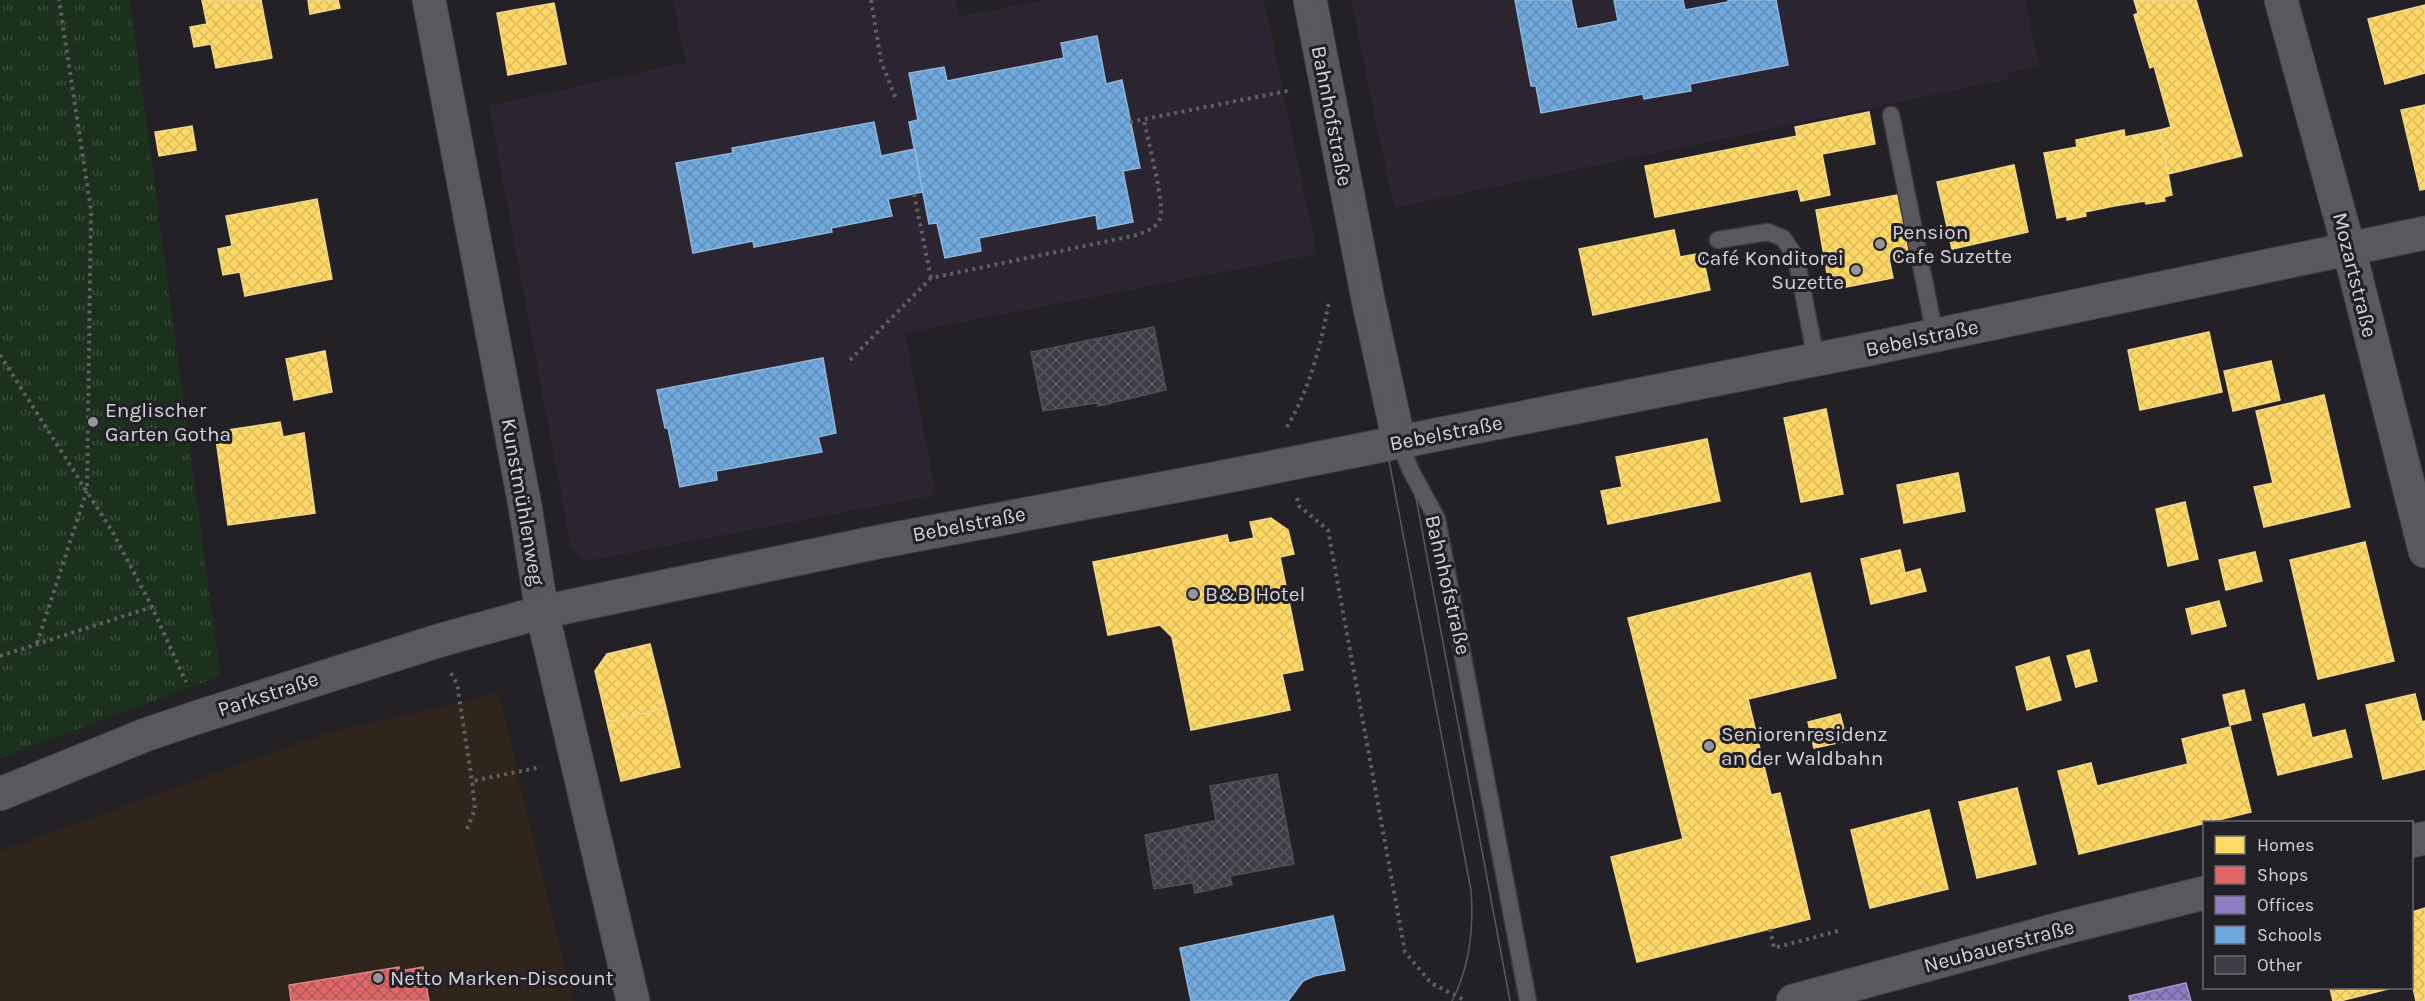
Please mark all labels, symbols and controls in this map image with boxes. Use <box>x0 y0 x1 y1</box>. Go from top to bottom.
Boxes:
street label: Bahnhofstraße <box>1307 44 1357 188</box>
street label: Mozartstraße <box>2328 210 2382 340</box>
place label: Pension Cafe Suzette <box>1892 220 2012 268</box>
marker: Pension Cafe Suzette <box>1873 237 1887 251</box>
place label: Café Konditorei Suzette <box>1697 246 1844 294</box>
marker: Café Konditorei Suzette <box>1849 263 1863 277</box>
street label: Bebelstraße <box>1863 314 1981 362</box>
place label: Englischer Garten Gotha <box>105 398 231 446</box>
street label: Bebelstraße <box>1387 410 1505 456</box>
marker: Englischer Garten Gotha <box>86 415 100 429</box>
street label: Kunstmühlenweg <box>496 417 550 588</box>
street label: Bebelstraße <box>910 501 1028 547</box>
street label: Bahnhofstraße <box>1420 513 1476 657</box>
place label: B&B Hotel <box>1205 582 1305 606</box>
marker: B&B Hotel <box>1186 587 1200 601</box>
street label: Parkstraße <box>215 666 321 722</box>
place label: Seniorenresidenz an der Waldbahn <box>1721 722 1887 770</box>
marker: Seniorenresidenz an der Waldbahn <box>1702 739 1716 753</box>
legend <box>2203 821 2413 989</box>
text: Homes <box>2257 834 2314 856</box>
text: Shops <box>2257 864 2309 886</box>
text: Offices <box>2257 894 2314 916</box>
street label: Neubauerstraße <box>1921 914 2077 978</box>
text: Schools <box>2257 924 2322 946</box>
text: Other <box>2257 954 2302 976</box>
place label: Netto Marken-Discount <box>390 966 614 990</box>
marker: Netto Marken-Discount <box>371 971 385 985</box>

